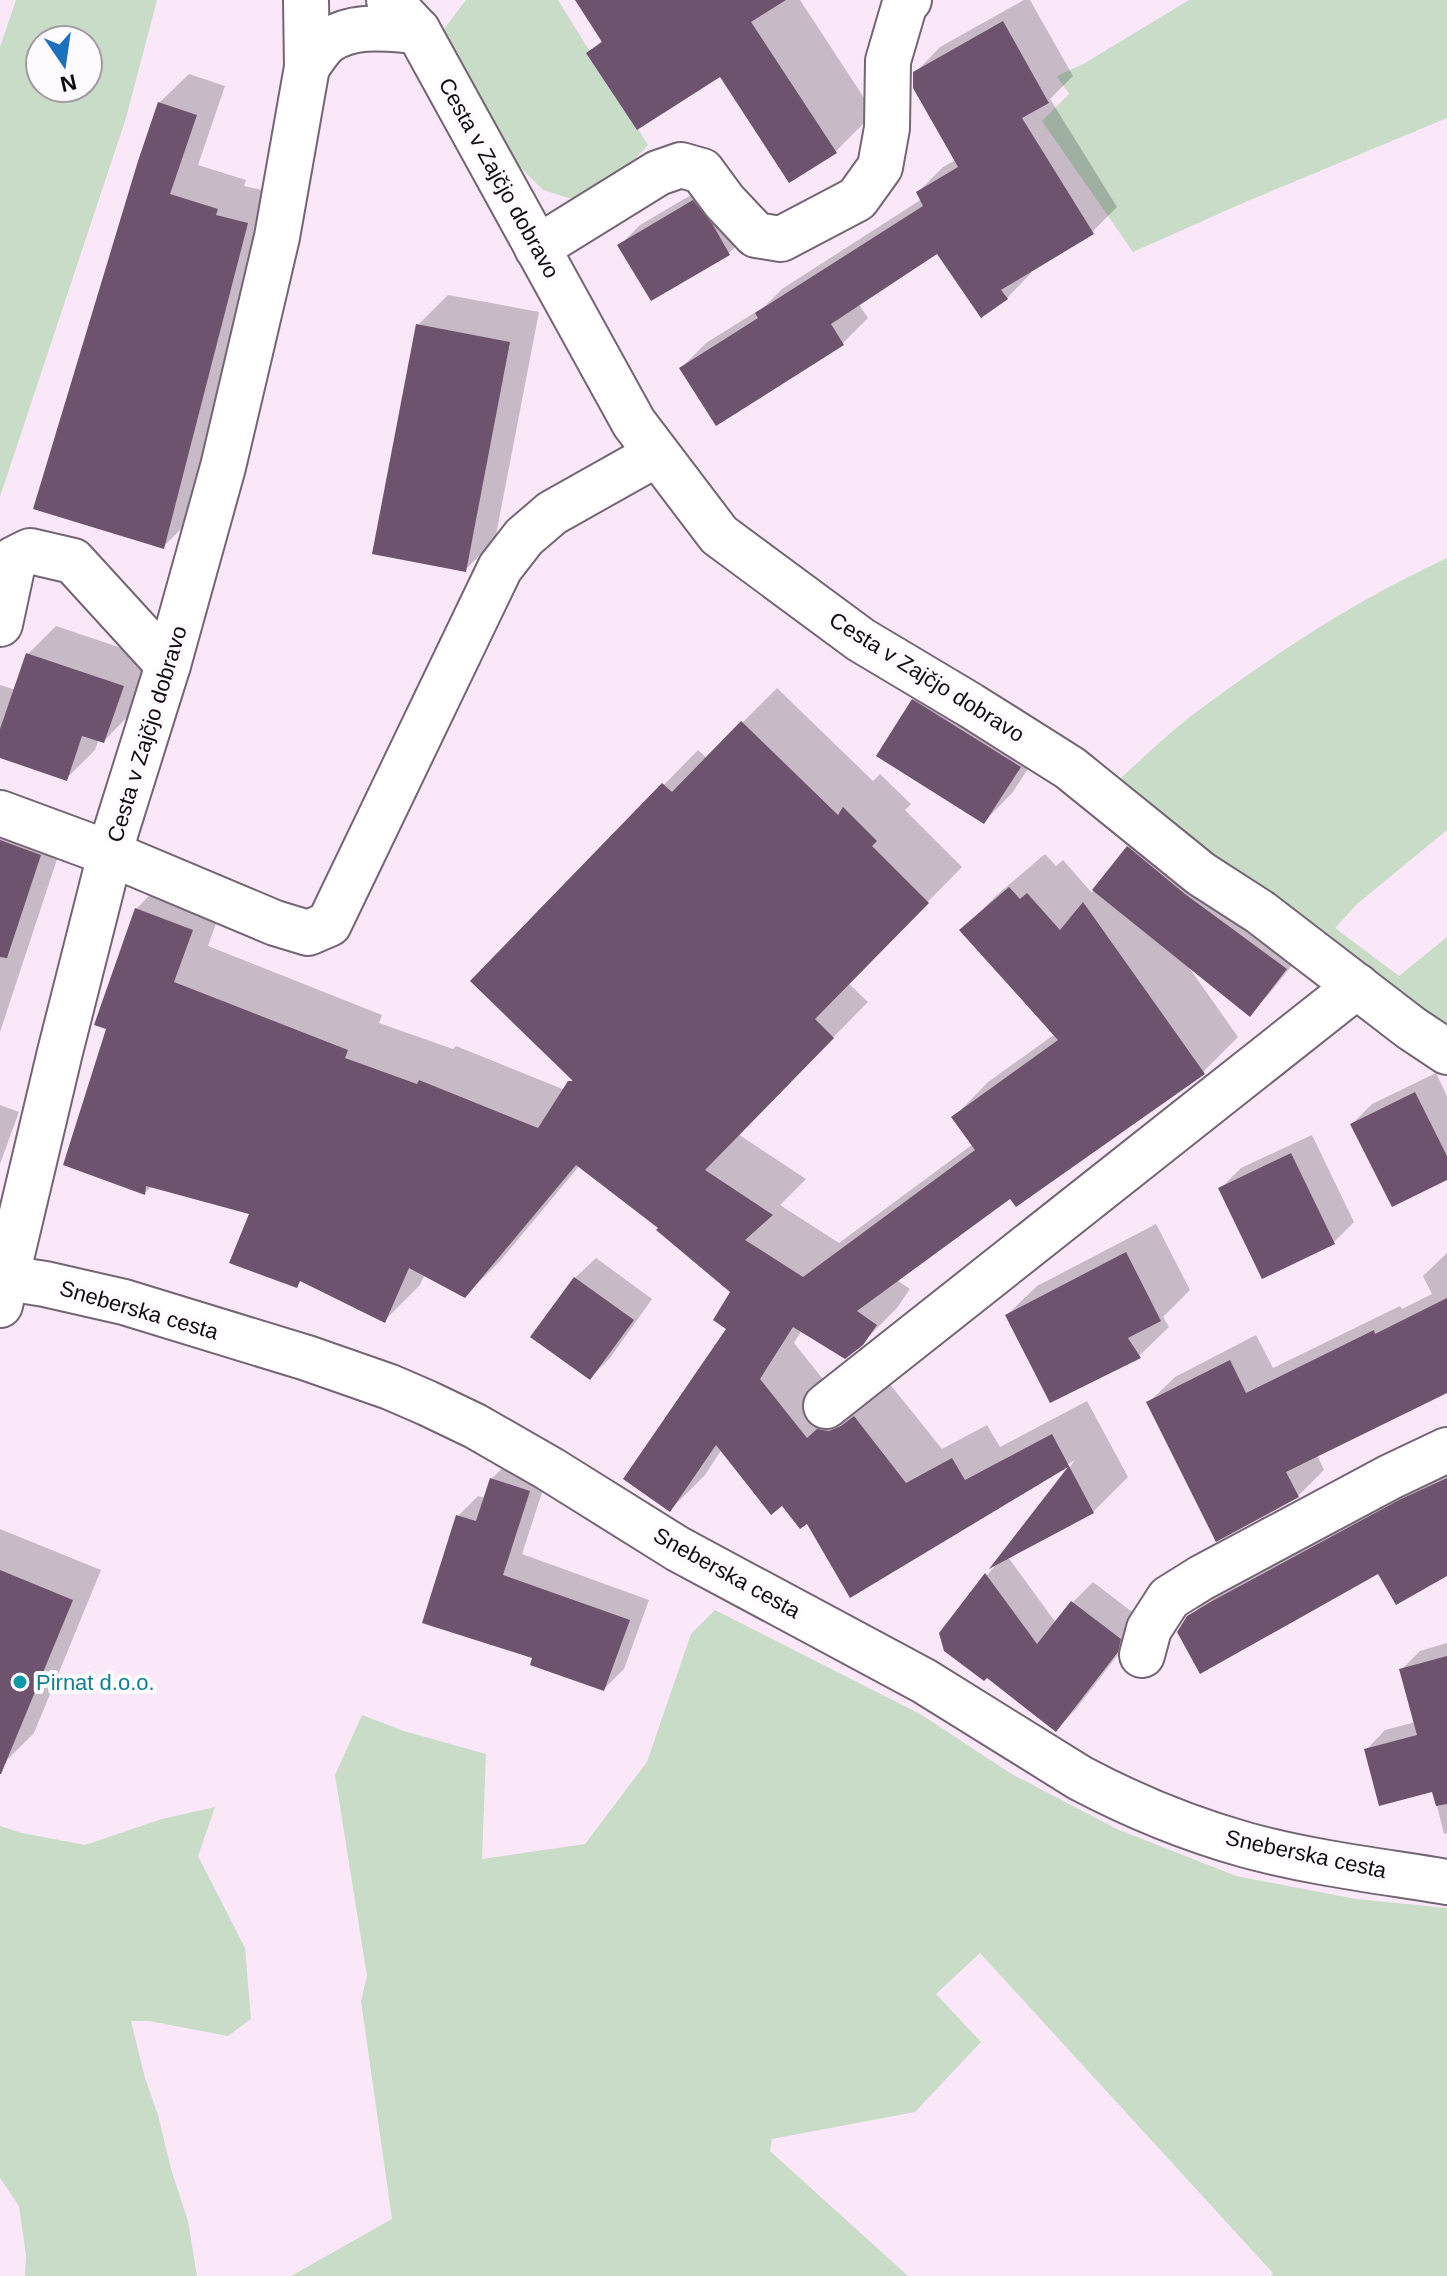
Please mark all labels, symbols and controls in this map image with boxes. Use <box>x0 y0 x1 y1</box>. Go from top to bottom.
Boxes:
north arrow <box>24 24 104 104</box>
text: N <box>58 69 79 97</box>
street label: Cesta v Zajčjo dobravo <box>434 74 564 282</box>
street label: Cesta v Zajčjo dobravo <box>825 607 1029 747</box>
street label: Cesta v Zajčjo dobravo <box>102 623 192 845</box>
street label: Sneberska cesta <box>57 1275 222 1345</box>
street label: Sneberska cesta <box>649 1522 805 1624</box>
place label: Pirnat d.o.o. <box>36 1670 155 1695</box>
marker: Pirnat d.o.o. <box>11 1673 29 1691</box>
street label: Sneberska cesta <box>1223 1825 1389 1883</box>

